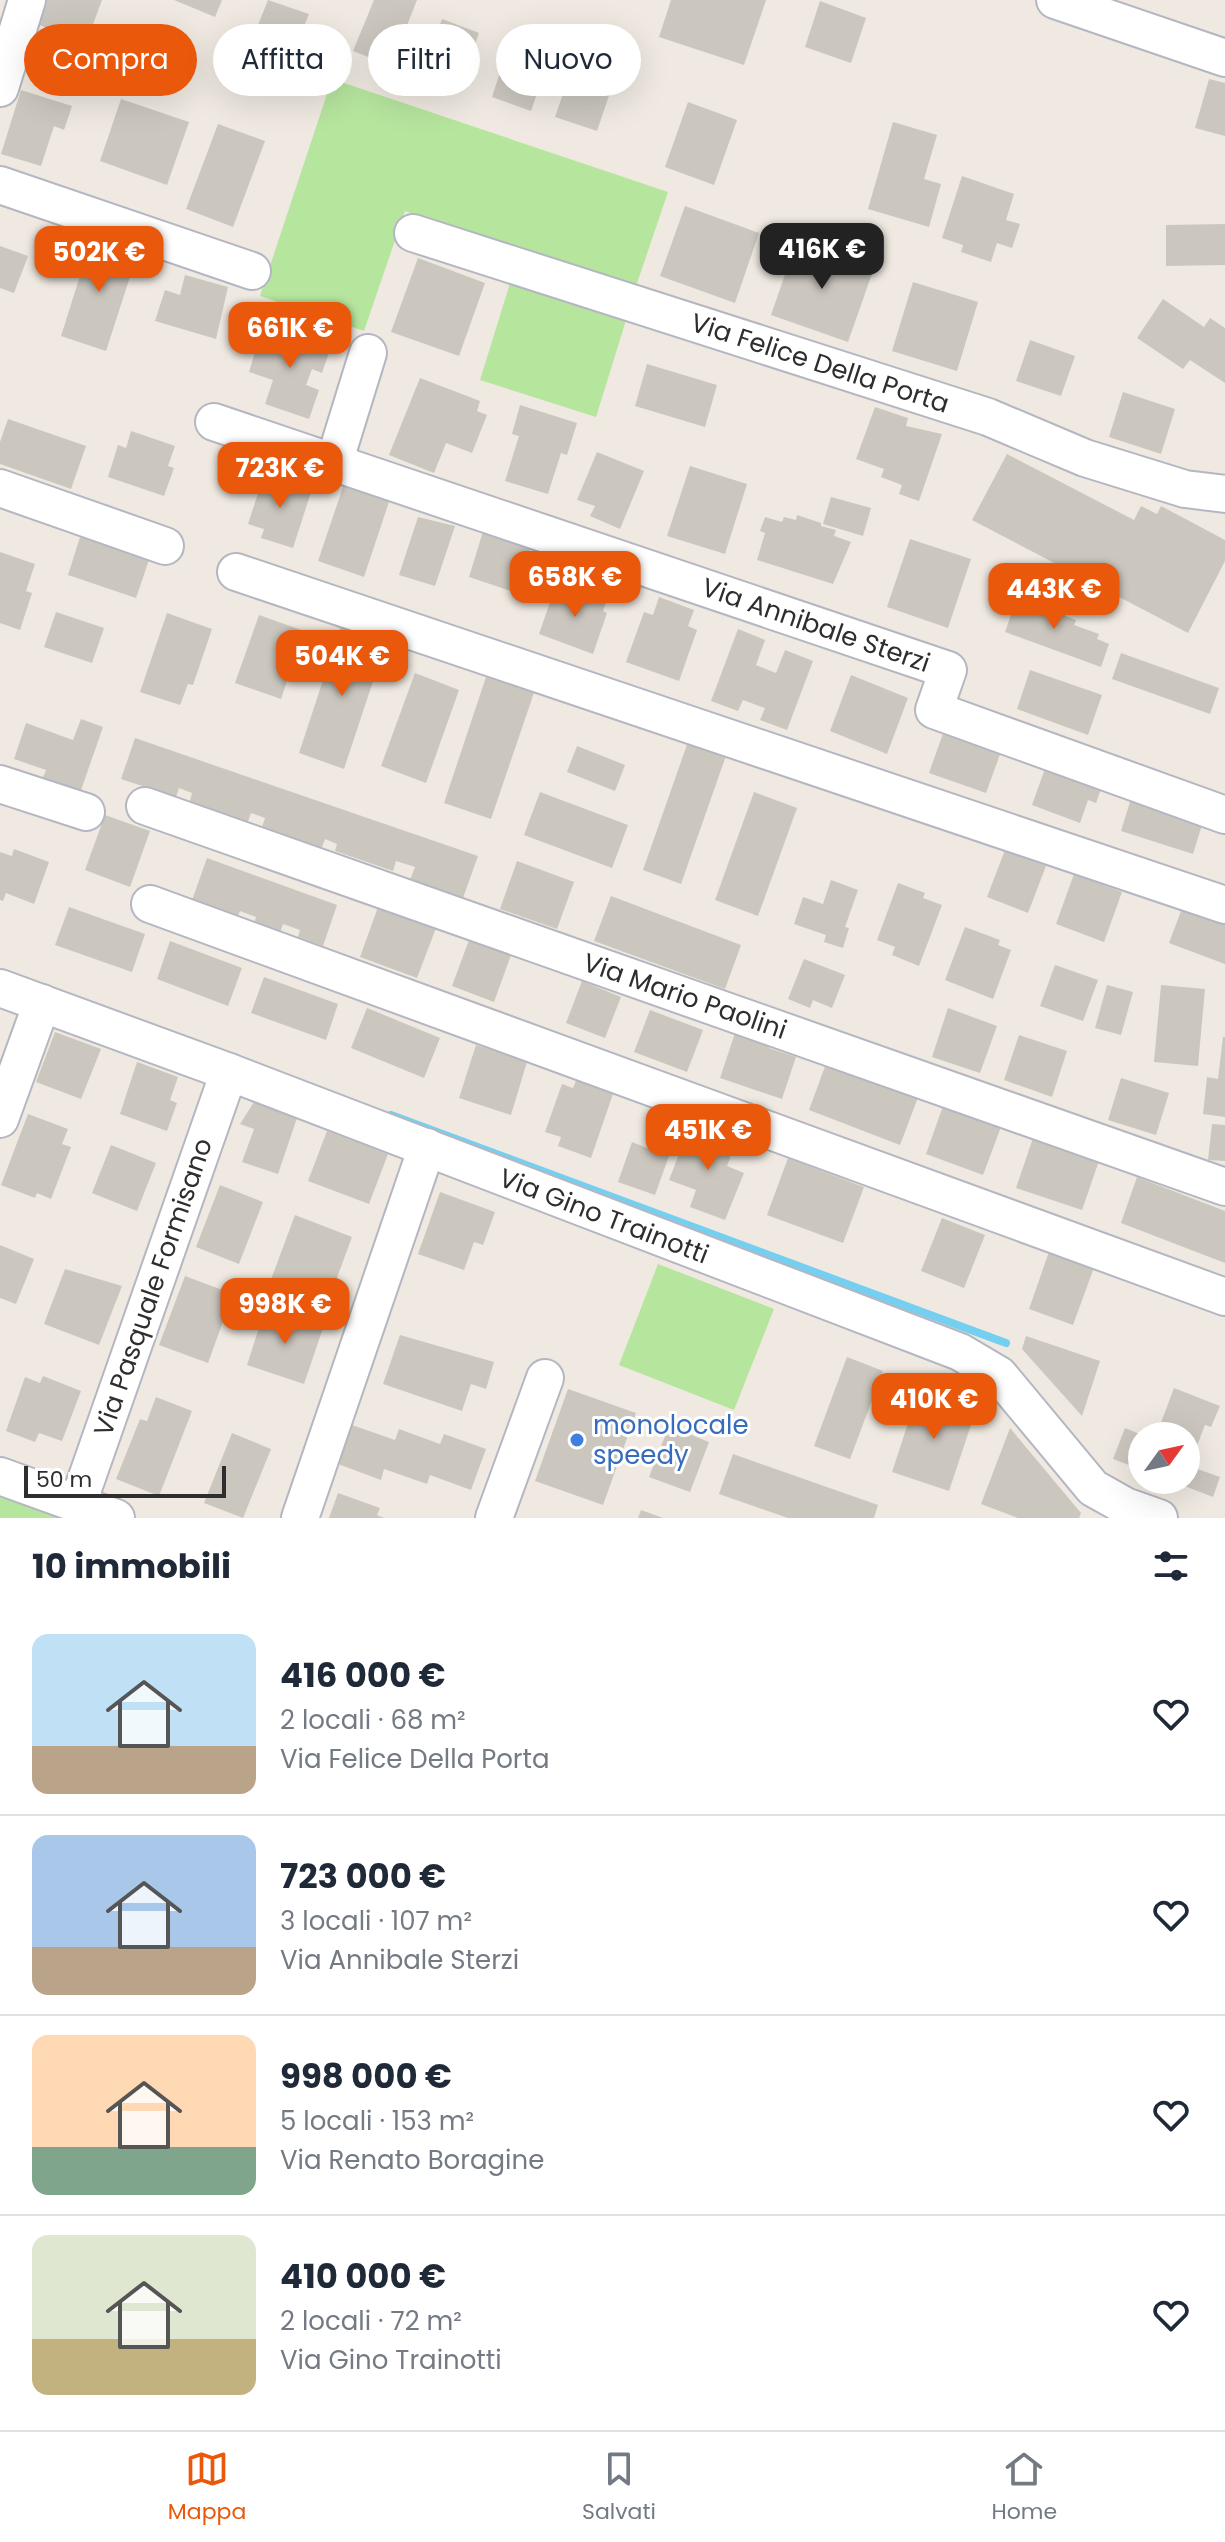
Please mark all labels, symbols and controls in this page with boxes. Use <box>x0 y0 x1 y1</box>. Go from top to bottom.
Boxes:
chip: Compra <box>24 24 197 96</box>
chip: Affitta <box>213 24 352 96</box>
chip: Filtri <box>368 24 480 96</box>
chip: Nuovo <box>496 24 641 96</box>
pin: 416K € <box>757 223 887 291</box>
pin: 502K € <box>34 226 164 294</box>
text: 416K € <box>778 231 866 267</box>
text: 502K € <box>52 234 146 270</box>
pin: 661K € <box>225 302 355 370</box>
street label: Via Felice Della Porta <box>686 304 954 422</box>
text: 661K € <box>246 310 334 346</box>
pin: 723K € <box>215 442 345 510</box>
text: 723K € <box>236 450 324 486</box>
pin: 658K € <box>510 551 640 619</box>
text: 658K € <box>528 559 622 595</box>
pin: 443K € <box>989 563 1119 631</box>
street label: Via Annibale Sterzi <box>697 569 935 681</box>
text: 443K € <box>1006 571 1102 607</box>
pin: 504K € <box>277 630 407 698</box>
text: 504K € <box>294 638 390 674</box>
street label: Via Mario Paolini <box>578 944 792 1048</box>
pin: 451K € <box>643 1104 773 1172</box>
text: 451K € <box>664 1112 752 1148</box>
street label: Via Pasquale Formisano <box>85 1133 221 1441</box>
street label: Via Gino Trainotti <box>494 1159 714 1273</box>
pin: 998K € <box>220 1278 350 1346</box>
text: 998K € <box>238 1286 332 1322</box>
pin: 410K € <box>869 1373 999 1441</box>
text: 410K € <box>890 1381 978 1417</box>
place label: monolocale speedy <box>593 1407 749 1473</box>
north arrow <box>1128 1422 1200 1494</box>
map controls <box>1128 1422 1200 1494</box>
marker: monolocale speedy <box>568 1431 586 1449</box>
scale bar <box>24 1462 226 1498</box>
text: 50 m <box>36 1464 92 1495</box>
text: 10 immobili <box>32 1542 231 1590</box>
icon: filters <box>1149 1544 1193 1588</box>
text: 416 000 € <box>280 1651 445 1699</box>
icon: home <box>96 1666 192 1762</box>
icon: heart <box>1149 1692 1193 1736</box>
text: 2 locali · 68 m² <box>280 1702 466 1738</box>
text: Via Felice Della Porta <box>280 1741 550 1777</box>
text: 723 000 € <box>280 1852 446 1900</box>
icon: home <box>96 1867 192 1963</box>
icon: heart <box>1149 1893 1193 1937</box>
text: 3 locali · 107 m² <box>280 1903 472 1939</box>
text: Via Annibale Sterzi <box>280 1942 519 1978</box>
text: 998 000 € <box>280 2052 452 2100</box>
icon: home <box>96 2067 192 2163</box>
icon: heart <box>1149 2093 1193 2137</box>
text: 5 locali · 153 m² <box>280 2103 474 2139</box>
text: Via Renato Boragine <box>280 2142 544 2178</box>
text: 410 000 € <box>280 2252 446 2300</box>
icon: home <box>96 2267 192 2363</box>
icon: heart <box>1149 2293 1193 2337</box>
text: 2 locali · 72 m² <box>280 2303 462 2339</box>
text: Via Gino Trainotti <box>280 2342 502 2378</box>
tab: Mappa <box>168 2447 246 2528</box>
tab: Salvati <box>582 2447 656 2528</box>
tab: Home <box>992 2447 1057 2528</box>

